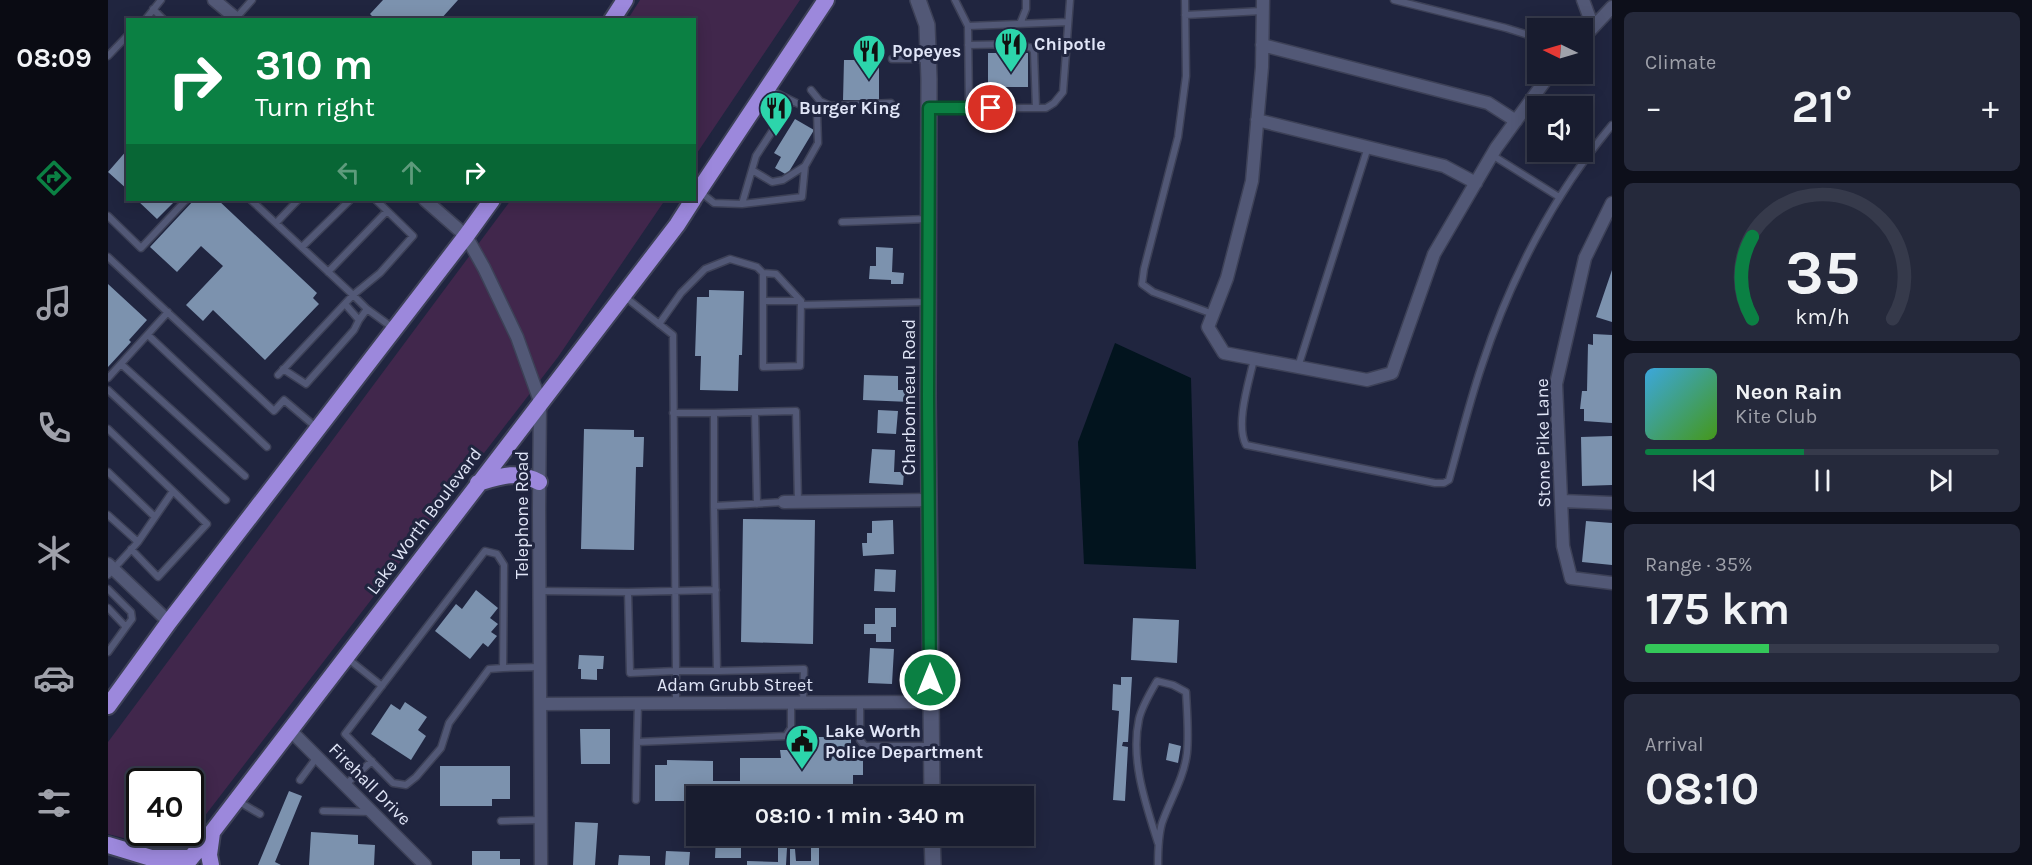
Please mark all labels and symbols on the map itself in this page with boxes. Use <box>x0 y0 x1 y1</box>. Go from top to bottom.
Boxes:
north arrow <box>1527 18 1593 84</box>
restaurant icon: Chipotle <box>993 26 1029 73</box>
restaurant icon: Popeyes <box>851 33 887 80</box>
place label: Chipotle <box>1034 33 1106 55</box>
place label: Popeyes <box>892 40 961 62</box>
pin <box>965 82 1016 133</box>
restaurant icon: Burger King <box>758 90 794 137</box>
place label: Burger King <box>799 97 900 119</box>
street label: Charbonneau Road <box>898 319 920 475</box>
street label: Stone Pike Lane <box>1531 378 1555 508</box>
street label: Lake Worth Boulevard <box>362 443 486 599</box>
street label: Telephone Road <box>511 451 533 579</box>
position arrow <box>898 648 962 712</box>
street label: Adam Grubb Street <box>657 674 813 696</box>
place label: Lake Worth Police Department <box>825 720 983 763</box>
public building icon: Lake Worth Police Department <box>784 723 820 770</box>
street label: Firehall Drive <box>324 738 416 830</box>
speed limit sign: 40 <box>126 768 204 846</box>

